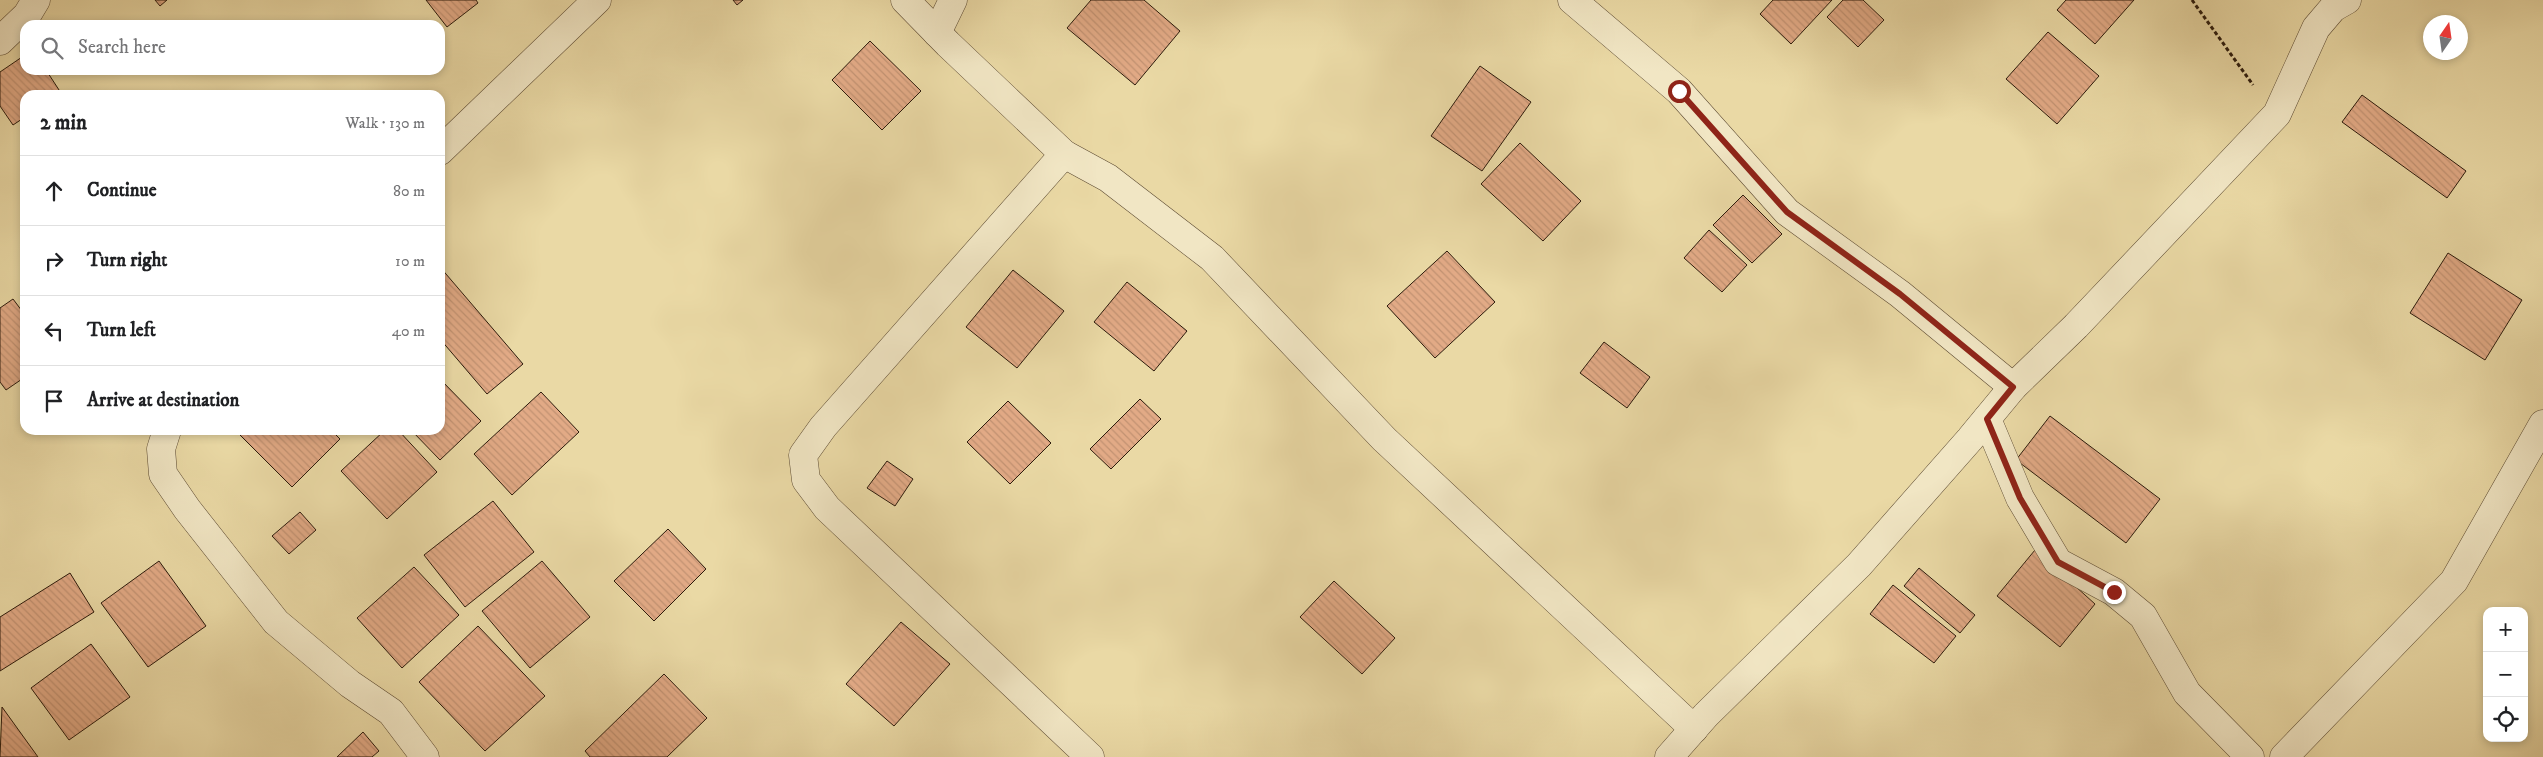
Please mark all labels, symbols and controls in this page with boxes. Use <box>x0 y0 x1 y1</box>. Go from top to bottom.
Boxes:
north arrow <box>2423 15 2468 60</box>
search box <box>20 20 445 75</box>
icon: search <box>38 34 66 62</box>
text: Search here <box>78 36 166 59</box>
route start <box>1668 80 1691 103</box>
text: 2 min <box>40 110 87 136</box>
text: Walk · 130 m <box>345 113 425 133</box>
icon: ahead <box>40 177 68 205</box>
text: Continue <box>87 179 157 202</box>
text: 80 m <box>393 181 425 201</box>
icon: right <box>40 247 68 275</box>
text: Turn right <box>87 249 167 272</box>
text: 10 m <box>395 251 425 271</box>
icon: left <box>40 317 68 345</box>
text: Turn left <box>87 319 156 342</box>
text: 40 m <box>392 321 425 341</box>
icon: arrive <box>40 387 68 415</box>
text: Arrive at destination <box>87 389 239 412</box>
route end <box>2103 581 2126 604</box>
map controls <box>2483 607 2528 742</box>
button: + <box>2483 607 2528 652</box>
button: − <box>2483 652 2528 697</box>
button: locate <box>2483 697 2528 742</box>

